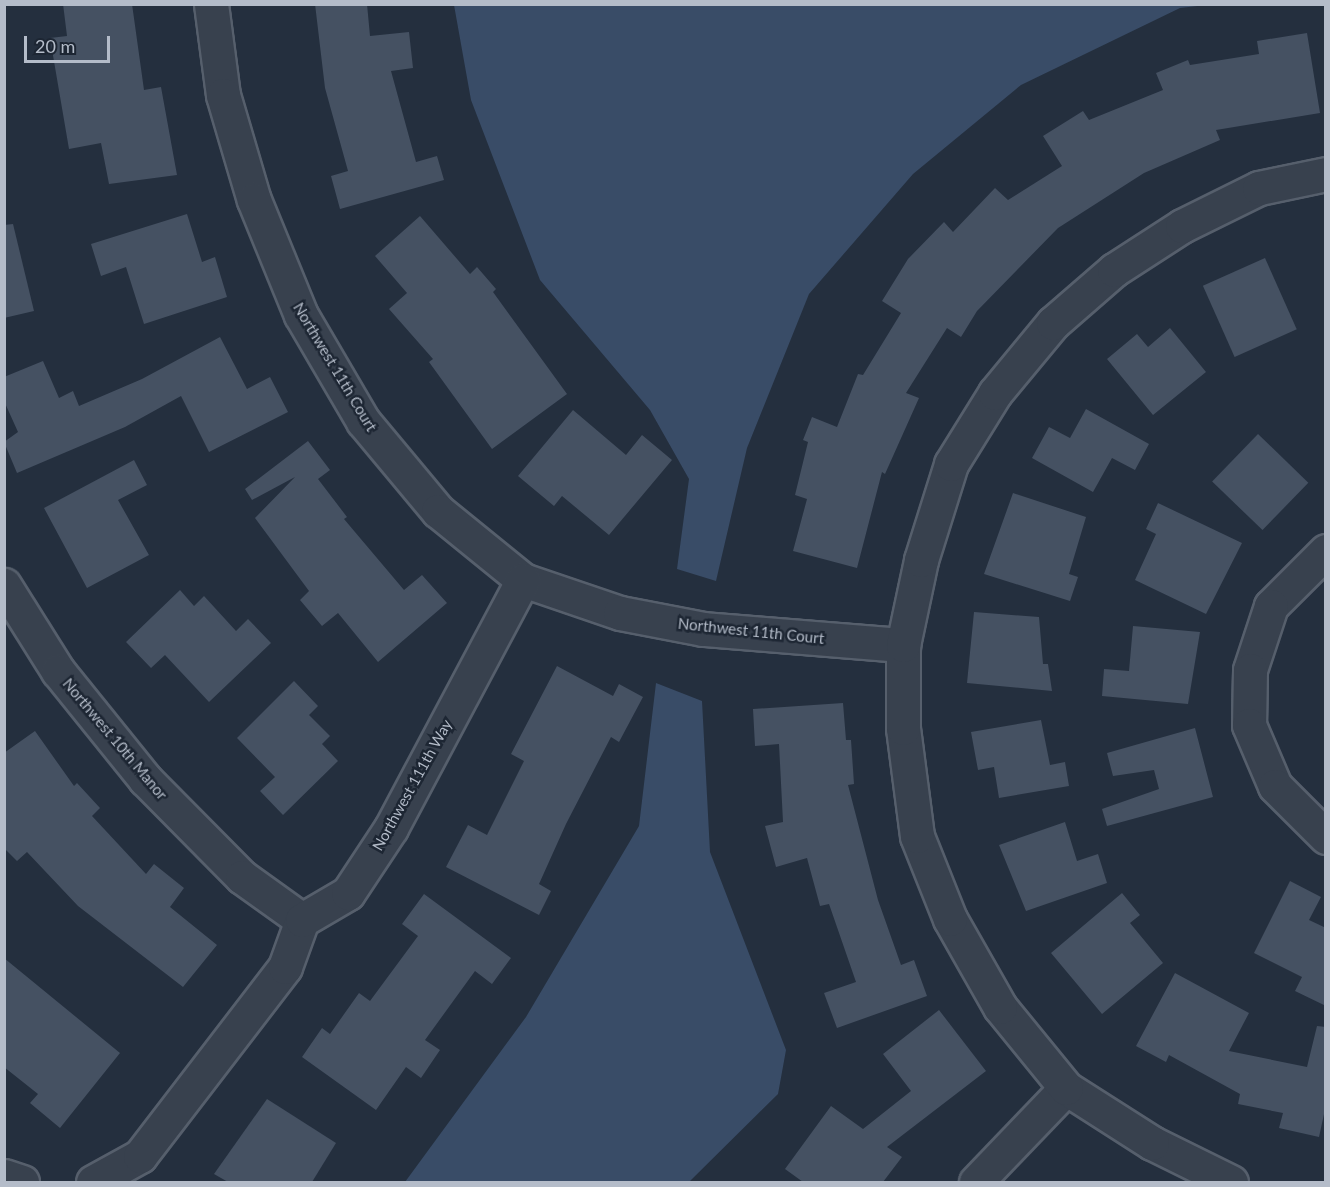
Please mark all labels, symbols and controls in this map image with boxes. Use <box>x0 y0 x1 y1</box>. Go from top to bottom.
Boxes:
scale bar <box>27 24 112 62</box>
text: 20 m <box>35 35 75 57</box>
street label: Northwest 11th Court <box>289 299 381 435</box>
street label: Northwest 11th Court <box>677 614 825 648</box>
street label: Northwest 10th Manor <box>59 675 171 803</box>
street label: Northwest 111th Way <box>368 716 456 854</box>

